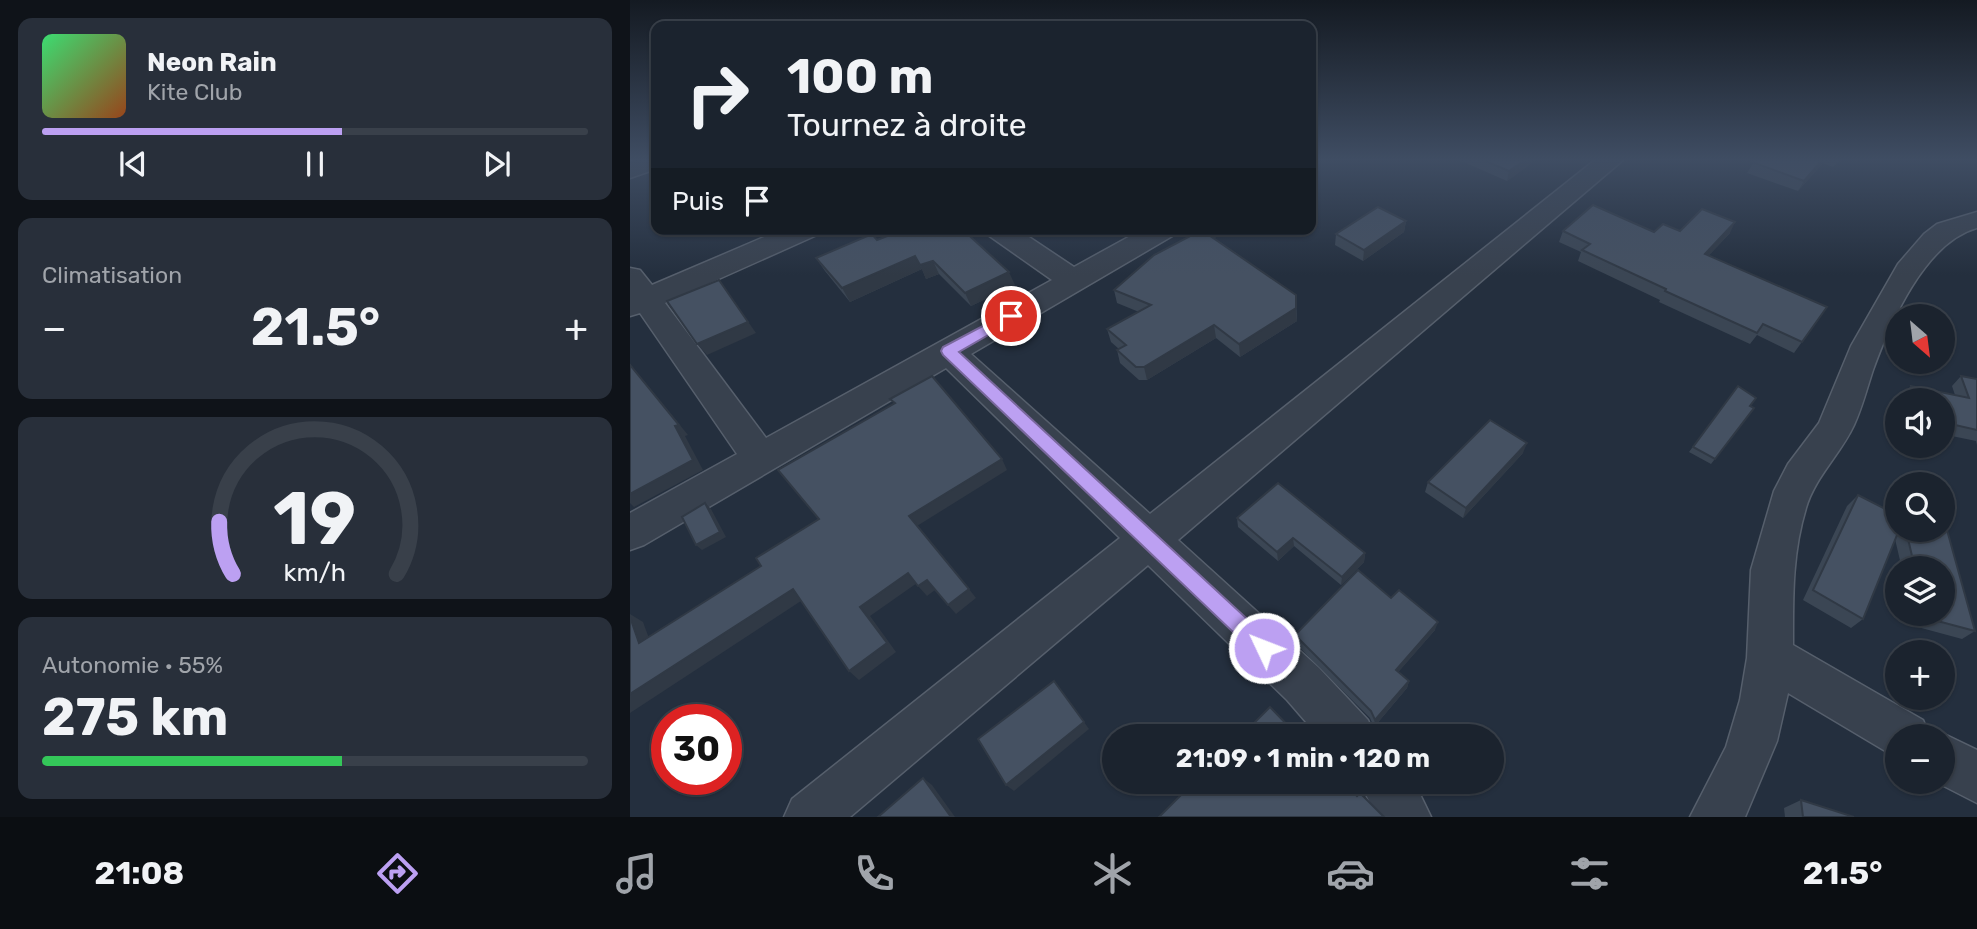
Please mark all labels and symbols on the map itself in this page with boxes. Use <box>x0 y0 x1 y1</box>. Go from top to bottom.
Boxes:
pin <box>981 286 1041 346</box>
north arrow <box>1885 304 1955 374</box>
position arrow <box>1227 611 1301 685</box>
speed limit sign: 30 <box>651 704 742 795</box>

